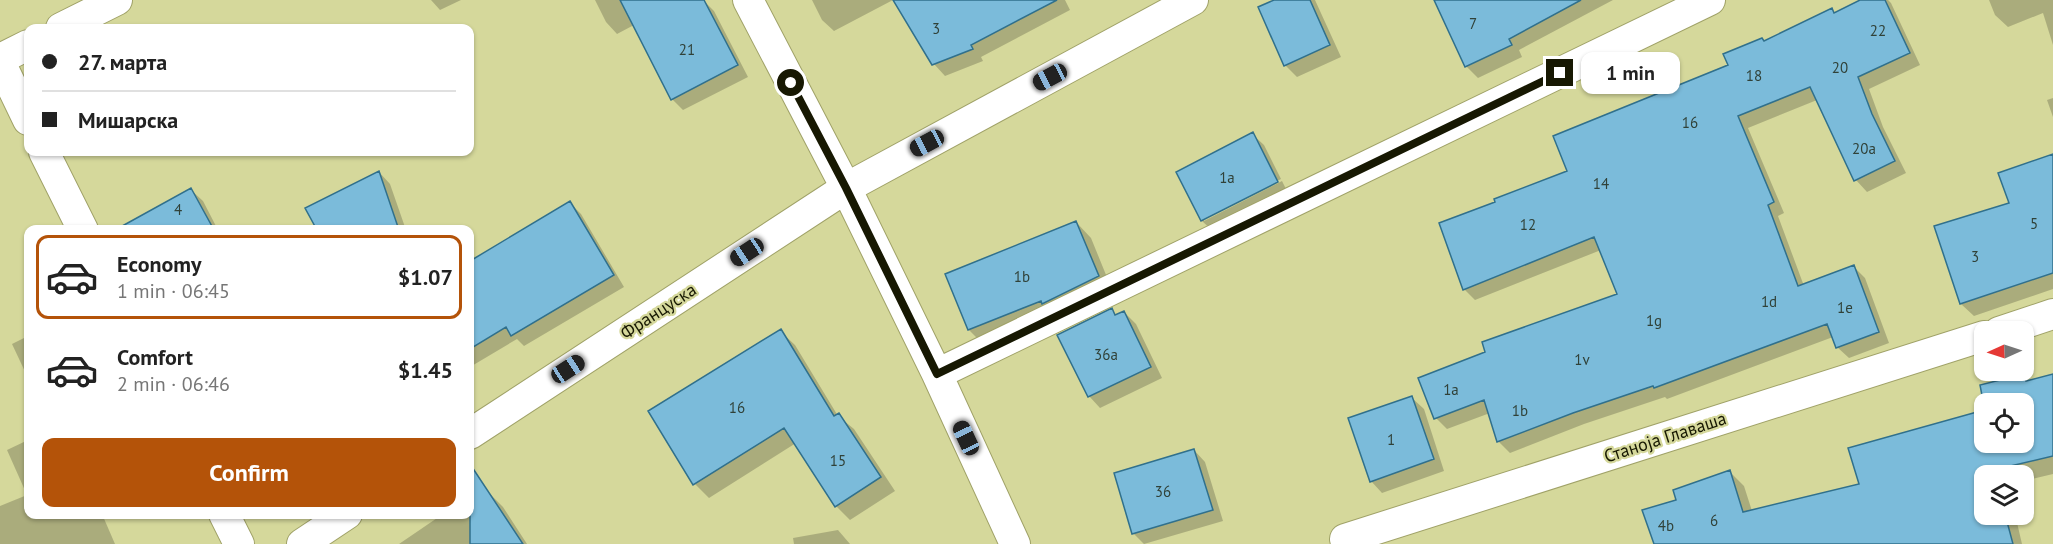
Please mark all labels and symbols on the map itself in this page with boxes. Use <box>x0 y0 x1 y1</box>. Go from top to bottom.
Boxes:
house number: 7 <box>1469 14 1477 33</box>
house number: 3 <box>932 19 940 38</box>
house number: 22 <box>1870 21 1886 40</box>
house number: 21 <box>679 40 695 59</box>
callout: 1 min <box>1581 52 1680 94</box>
house number: 20 <box>1832 58 1848 77</box>
route end <box>1546 59 1573 86</box>
car <box>1030 61 1070 93</box>
house number: 18 <box>1746 66 1762 85</box>
route start <box>777 69 804 96</box>
house number: 16 <box>1682 113 1698 132</box>
car <box>907 127 947 159</box>
house number: 20a <box>1852 139 1876 158</box>
house number: 1a <box>1219 168 1235 187</box>
house number: 14 <box>1593 174 1609 193</box>
house number: 4 <box>174 200 182 219</box>
house number: 5 <box>2030 214 2038 233</box>
house number: 12 <box>1520 215 1536 234</box>
car <box>727 235 767 269</box>
house number: 3 <box>1971 247 1979 266</box>
house number: 1b <box>1014 267 1030 286</box>
street label: Француска <box>616 278 700 344</box>
house number: 1d <box>1761 292 1777 311</box>
house number: 1e <box>1837 298 1853 317</box>
house number: 1g <box>1646 311 1662 330</box>
north arrow <box>1974 321 2034 381</box>
house number: 36a <box>1094 345 1118 364</box>
house number: 1v <box>1574 350 1590 369</box>
car <box>548 352 588 386</box>
house number: 1a <box>1443 380 1459 399</box>
house number: 16 <box>729 398 745 417</box>
house number: 1b <box>1512 401 1528 420</box>
street label: Станоја Главаша <box>1601 406 1729 468</box>
car <box>950 418 982 458</box>
house number: 1 <box>1387 430 1395 449</box>
house number: 15 <box>830 451 846 470</box>
house number: 36 <box>1155 482 1171 501</box>
house number: 6 <box>1710 511 1718 530</box>
house number: 4b <box>1658 516 1674 535</box>

